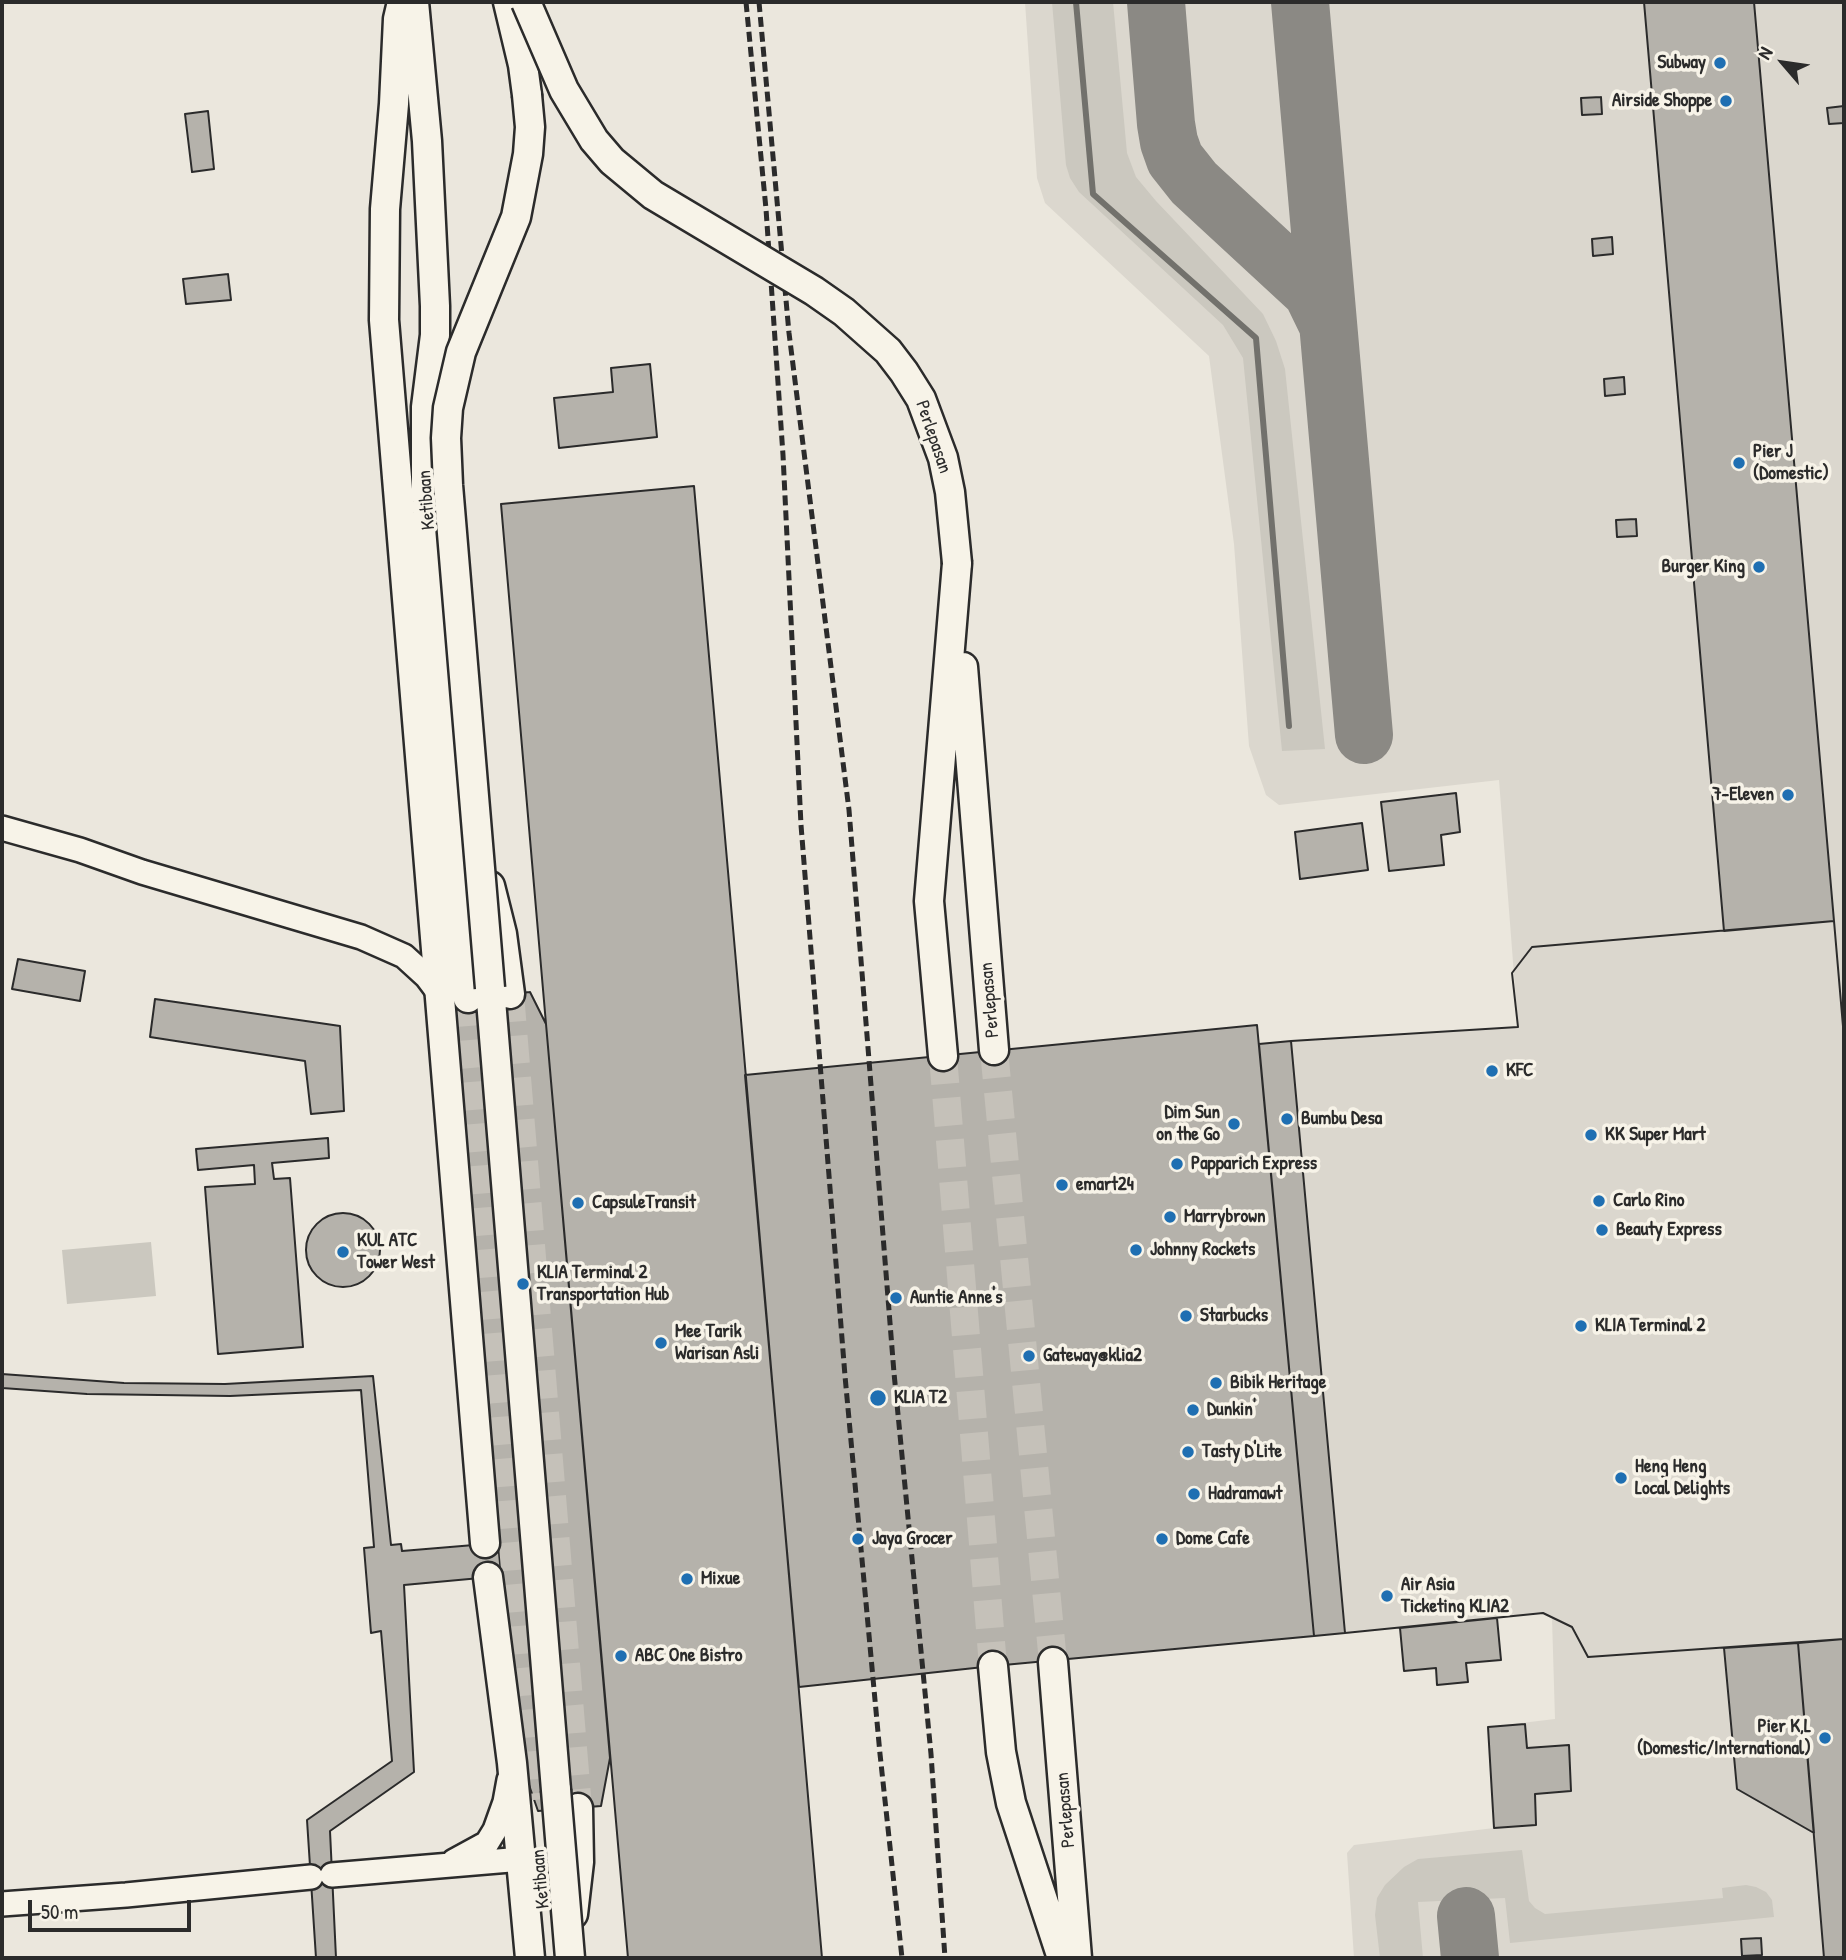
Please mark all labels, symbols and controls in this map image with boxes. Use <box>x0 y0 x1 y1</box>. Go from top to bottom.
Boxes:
north arrow <box>1748 28 1818 98</box>
text: N <box>1751 42 1778 64</box>
place label: Subway <box>1658 52 1706 74</box>
marker: Subway <box>1712 55 1728 71</box>
place label: Airside Shoppe <box>1612 90 1712 112</box>
marker: Airside Shoppe <box>1718 93 1734 109</box>
street label: Perlepasan <box>910 398 956 476</box>
place label: Pier J (Domestic) <box>1753 441 1829 485</box>
marker: Pier J (Domestic) <box>1731 455 1747 471</box>
street label: Ketibaan <box>414 469 440 531</box>
place label: Burger King <box>1662 556 1745 578</box>
marker: Burger King <box>1751 559 1767 575</box>
place label: 7-Eleven <box>1712 784 1774 806</box>
marker: 7-Eleven <box>1780 787 1796 803</box>
street label: Perlepasan <box>975 961 1005 1039</box>
place label: KFC <box>1506 1060 1533 1082</box>
marker: KFC <box>1484 1063 1500 1079</box>
place label: Dim Sun on the Go <box>1156 1102 1220 1146</box>
place label: Bumbu Desa <box>1301 1108 1382 1130</box>
marker: Bumbu Desa <box>1279 1111 1295 1127</box>
marker: Dim Sun on the Go <box>1226 1116 1242 1132</box>
place label: KK Super Mart <box>1605 1124 1706 1146</box>
marker: KK Super Mart <box>1583 1127 1599 1143</box>
place label: Papparich Express <box>1191 1153 1317 1175</box>
marker: Papparich Express <box>1169 1156 1185 1172</box>
place label: emart24 <box>1076 1174 1134 1196</box>
marker: emart24 <box>1054 1177 1070 1193</box>
place label: Carlo Rino <box>1613 1190 1684 1212</box>
place label: CapsuleTransit <box>592 1192 696 1214</box>
marker: Carlo Rino <box>1591 1193 1607 1209</box>
marker: CapsuleTransit <box>570 1195 586 1211</box>
place label: Marrybrown <box>1184 1206 1266 1228</box>
marker: Marrybrown <box>1162 1209 1178 1225</box>
place label: Beauty Express <box>1616 1219 1722 1241</box>
marker: Beauty Express <box>1594 1222 1610 1238</box>
place label: KUL ATC Tower West <box>357 1230 435 1274</box>
place label: Johnny Rockets <box>1150 1239 1255 1261</box>
marker: Johnny Rockets <box>1128 1242 1144 1258</box>
marker: KUL ATC Tower West <box>335 1244 351 1260</box>
place label: KLIA Terminal 2 Transportation Hub <box>537 1262 669 1306</box>
marker: KLIA Terminal 2 Transportation Hub <box>515 1276 531 1292</box>
place label: Auntie Anne's <box>910 1287 1003 1309</box>
marker: Auntie Anne's <box>888 1290 904 1306</box>
place label: Starbucks <box>1200 1305 1268 1327</box>
marker: Starbucks <box>1178 1308 1194 1324</box>
place label: KLIA Terminal 2 <box>1595 1315 1705 1337</box>
marker: KLIA Terminal 2 <box>1573 1318 1589 1334</box>
place label: Mee Tarik Warisan Asli <box>675 1321 759 1365</box>
marker: Mee Tarik Warisan Asli <box>653 1335 669 1351</box>
place label: Gateway@klia2 <box>1043 1345 1142 1367</box>
marker: Gateway@klia2 <box>1021 1348 1037 1364</box>
place label: Bibik Heritage <box>1230 1372 1326 1394</box>
marker: Bibik Heritage <box>1208 1375 1224 1391</box>
place label: KLIA T2 <box>894 1387 947 1409</box>
marker: KLIA T2 <box>868 1388 888 1408</box>
place label: Dunkin' <box>1207 1399 1256 1421</box>
marker: Dunkin' <box>1185 1402 1201 1418</box>
place label: Tasty D'Lite <box>1202 1441 1282 1463</box>
marker: Tasty D'Lite <box>1180 1444 1196 1460</box>
place label: Heng Heng Local Delights <box>1635 1456 1730 1500</box>
marker: Heng Heng Local Delights <box>1613 1470 1629 1486</box>
place label: Hadramawt <box>1208 1483 1282 1505</box>
marker: Hadramawt <box>1186 1486 1202 1502</box>
place label: Jaya Grocer <box>872 1528 953 1550</box>
place label: Dome Cafe <box>1176 1528 1250 1550</box>
marker: Jaya Grocer <box>850 1531 866 1547</box>
marker: Dome Cafe <box>1154 1531 1170 1547</box>
place label: Mixue <box>701 1568 740 1590</box>
marker: Mixue <box>679 1571 695 1587</box>
place label: Air Asia Ticketing KLIA2 <box>1401 1574 1509 1618</box>
marker: Air Asia Ticketing KLIA2 <box>1379 1588 1395 1604</box>
place label: ABC One Bistro <box>635 1645 742 1667</box>
marker: ABC One Bistro <box>613 1648 629 1664</box>
place label: Pier K,L (Domestic/International) <box>1637 1716 1811 1760</box>
marker: Pier K,L (Domestic/International) <box>1817 1730 1833 1746</box>
street label: Perlepasan <box>1051 1771 1081 1849</box>
street label: Ketibaan <box>527 1848 555 1910</box>
scale bar <box>32 1886 194 1930</box>
text: 50 m <box>41 1897 78 1926</box>

